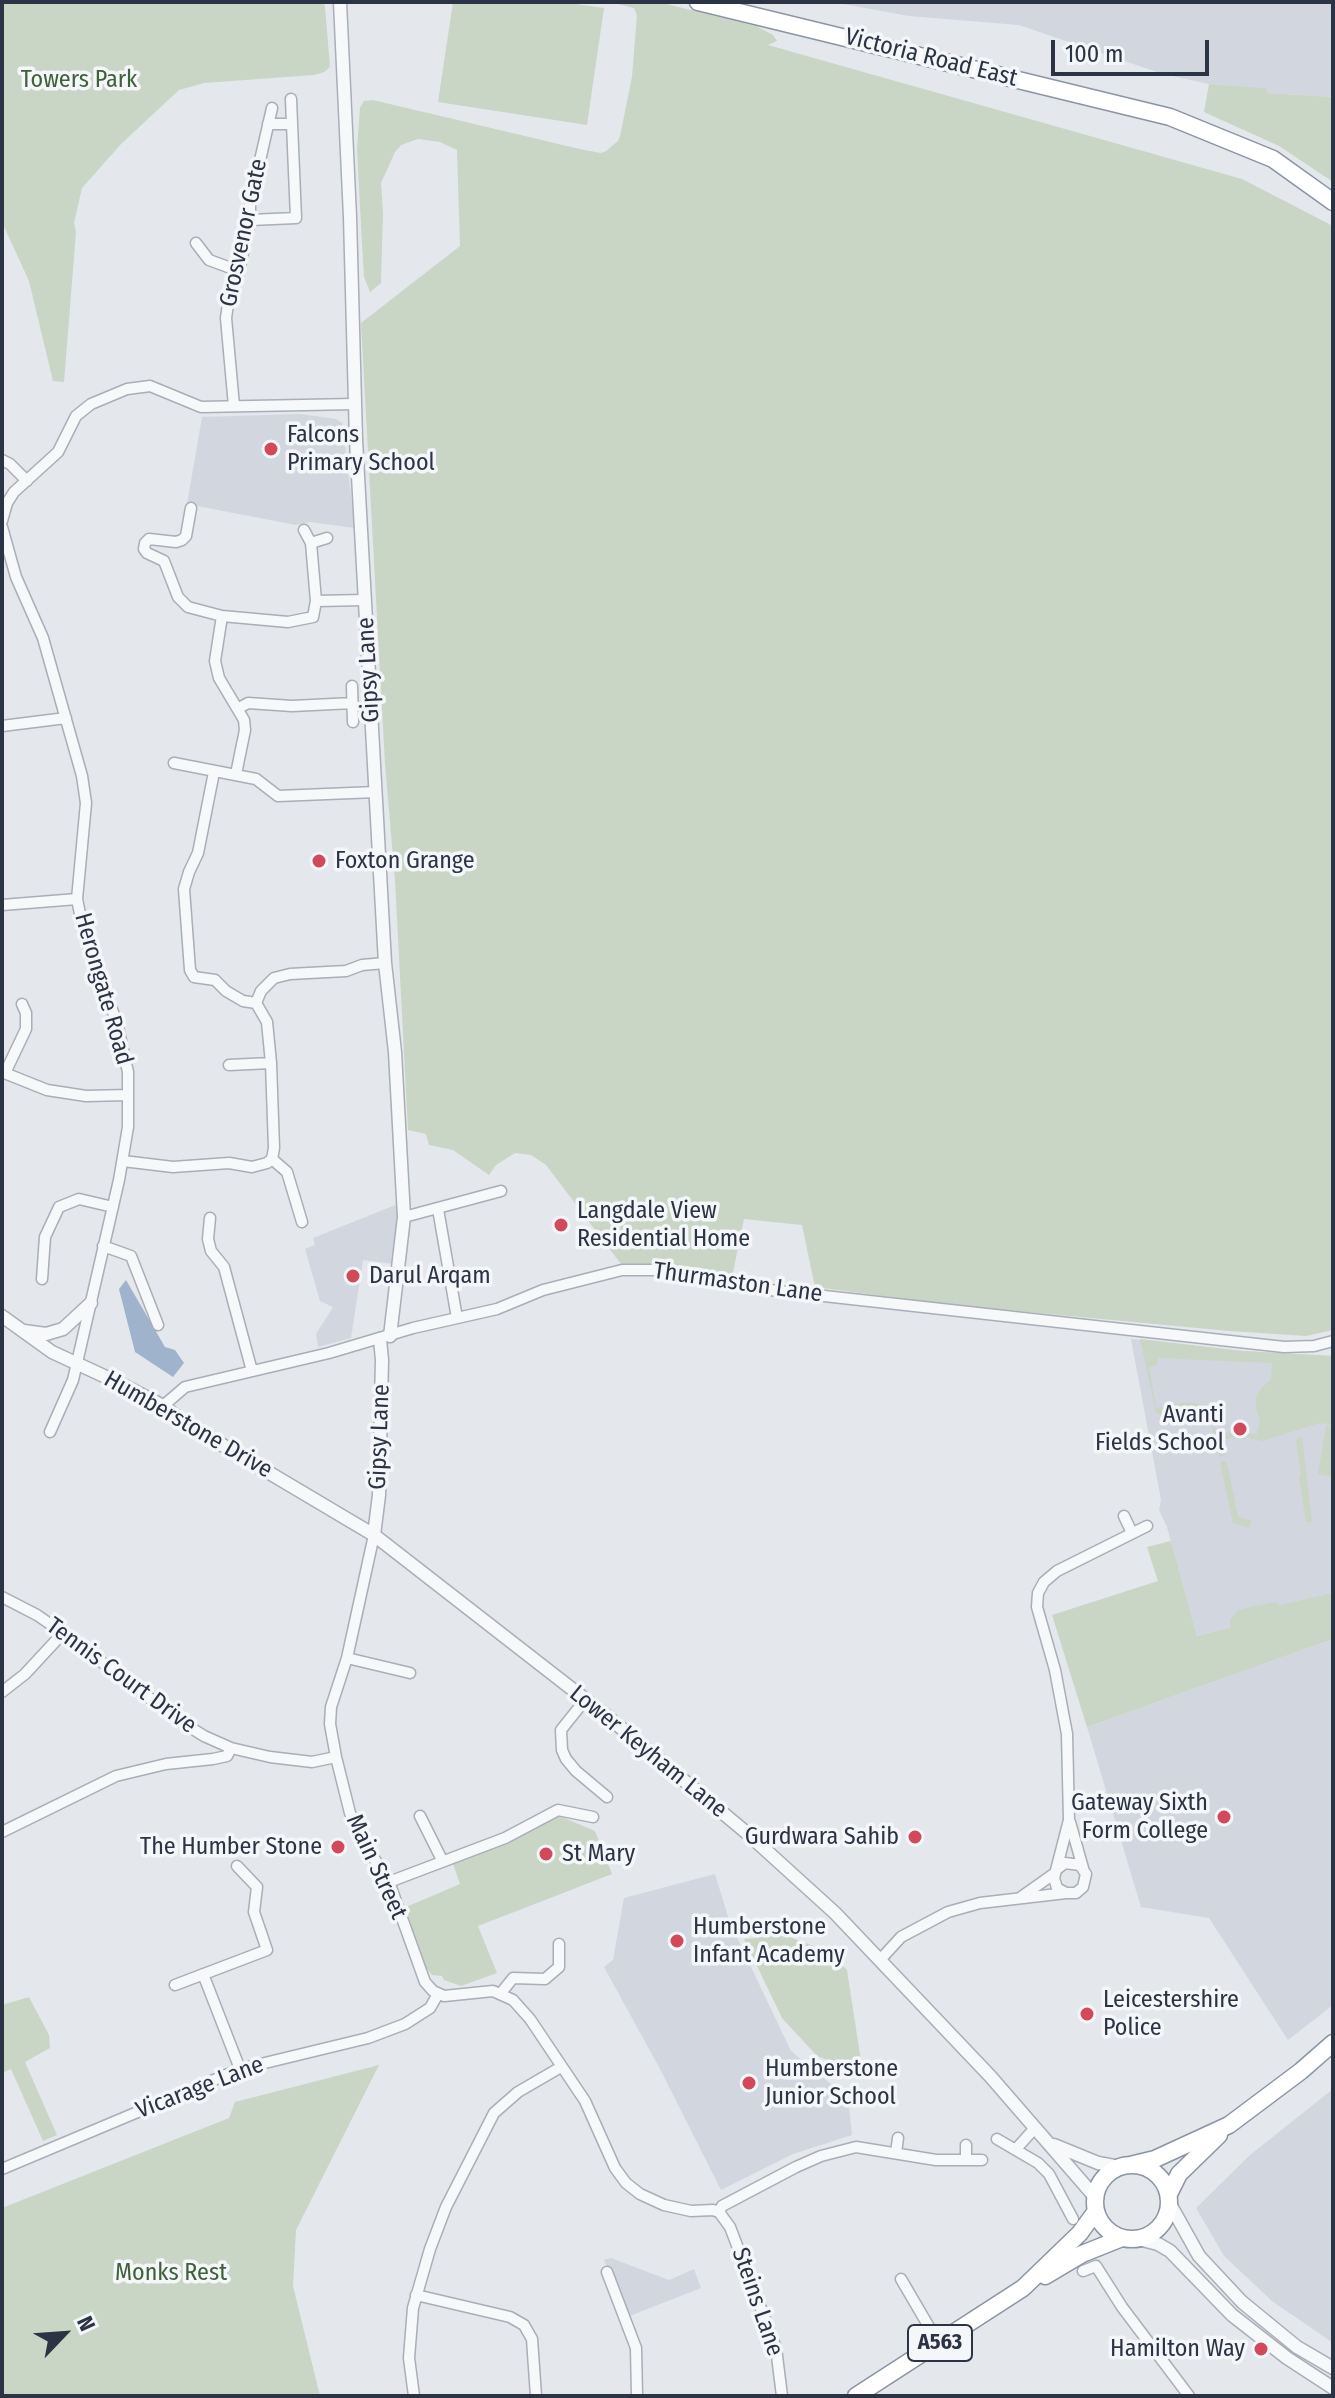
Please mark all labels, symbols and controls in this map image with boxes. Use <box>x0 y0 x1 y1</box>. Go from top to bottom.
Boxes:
street label: Victoria Road East <box>842 23 1020 93</box>
scale bar <box>1055 24 1213 74</box>
text: 100 m <box>1065 40 1123 68</box>
park label: Towers Park <box>21 66 137 94</box>
street label: Grosvenor Gate <box>214 156 274 310</box>
place label: Falcons Primary School <box>287 421 435 477</box>
marker: Falcons Primary School <box>262 440 280 458</box>
street label: Gipsy Lane <box>352 617 386 723</box>
place label: Foxton Grange <box>335 847 475 875</box>
marker: Foxton Grange <box>310 852 328 870</box>
street label: Herongate Road <box>68 910 138 1068</box>
place label: Langdale View Residential Home <box>577 1197 750 1253</box>
marker: Langdale View Residential Home <box>552 1216 570 1234</box>
street label: Thurmaston Lane <box>652 1257 824 1309</box>
place label: Darul Arqam <box>369 1262 491 1290</box>
marker: Darul Arqam <box>344 1267 362 1285</box>
street label: Humberstone Drive <box>99 1365 277 1485</box>
street label: Gipsy Lane <box>364 1384 396 1490</box>
place label: Avanti Fields School <box>1095 1401 1224 1457</box>
marker: Avanti Fields School <box>1231 1420 1249 1438</box>
street label: Tennis Court Drive <box>40 1612 202 1740</box>
street label: Lower Keyham Lane <box>563 1680 733 1824</box>
place label: Gateway Sixth Form College <box>1071 1789 1208 1845</box>
marker: Gateway Sixth Form College <box>1215 1808 1233 1826</box>
street label: Main Street <box>339 1810 413 1924</box>
place label: Gurdwara Sahib <box>745 1823 899 1851</box>
marker: Gurdwara Sahib <box>906 1828 924 1846</box>
place label: The Humber Stone <box>140 1833 322 1861</box>
marker: The Humber Stone <box>329 1838 347 1856</box>
place label: St Mary <box>562 1840 635 1868</box>
marker: St Mary <box>537 1845 555 1863</box>
place label: Humberstone Infant Academy <box>693 1913 845 1969</box>
marker: Humberstone Infant Academy <box>668 1932 686 1950</box>
place label: Leicestershire Police <box>1103 1986 1239 2042</box>
marker: Leicestershire Police <box>1078 2005 1096 2023</box>
street label: Vicarage Lane <box>132 2050 268 2126</box>
place label: Humberstone Junior School <box>765 2055 898 2111</box>
marker: Humberstone Junior School <box>740 2074 758 2092</box>
street label: Steins Lane <box>725 2244 789 2360</box>
park label: Monks Rest <box>115 2259 227 2287</box>
north arrow <box>24 2294 104 2374</box>
text: N <box>71 2312 101 2335</box>
road number: A563 <box>908 2325 972 2361</box>
place label: Hamilton Way <box>1110 2335 1245 2363</box>
marker: Hamilton Way <box>1252 2340 1270 2358</box>

